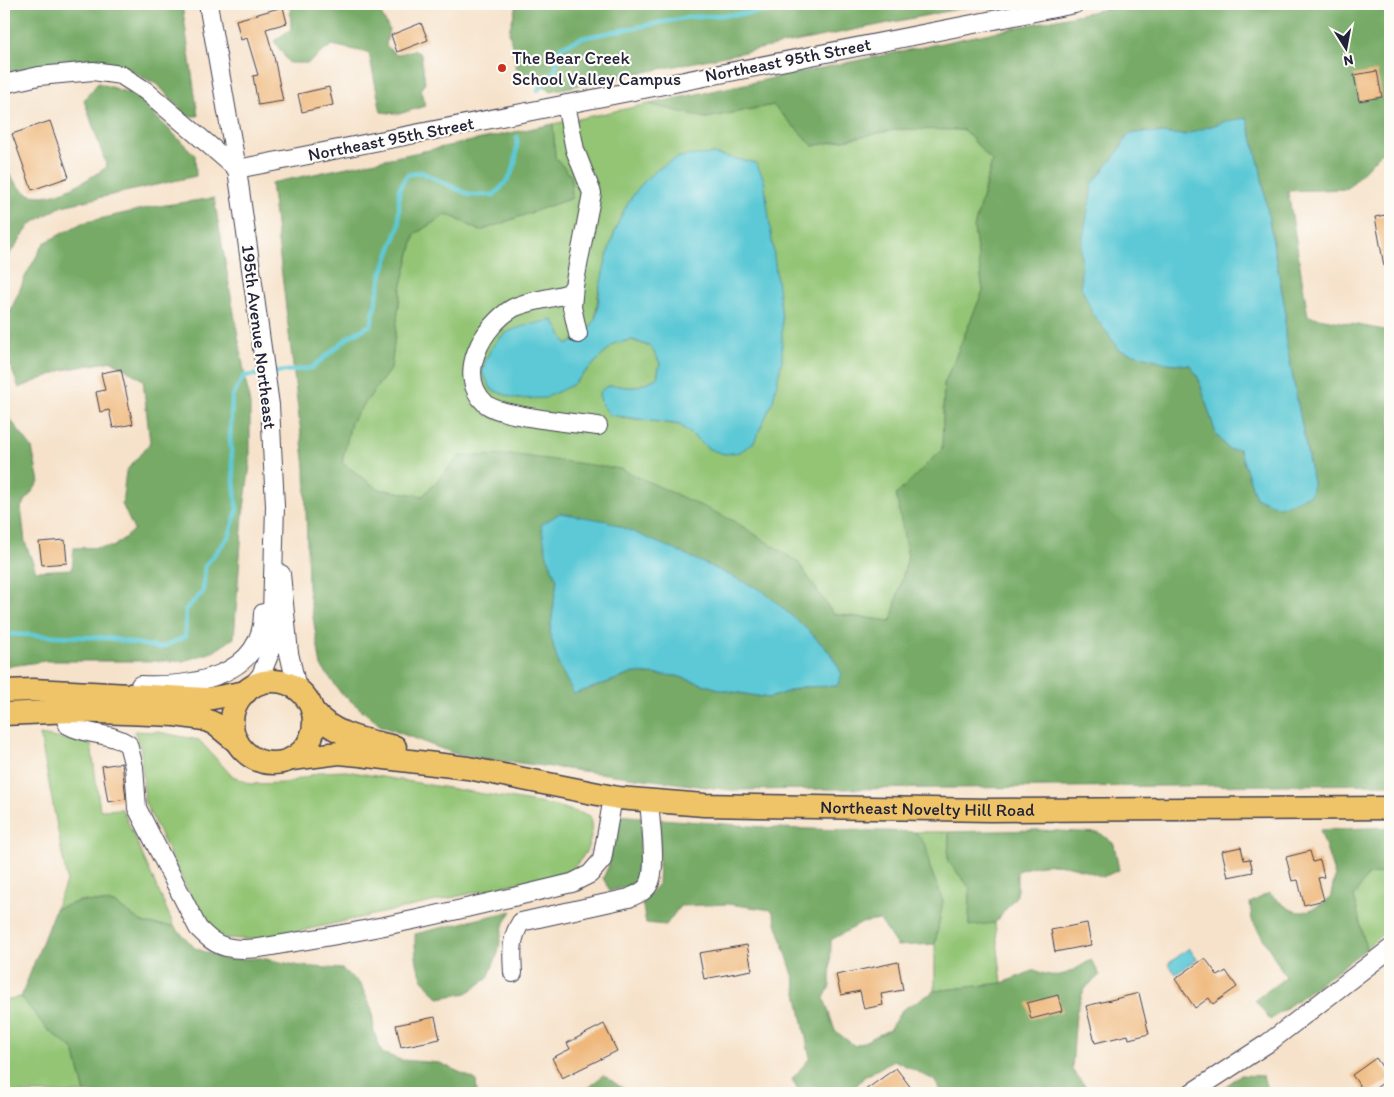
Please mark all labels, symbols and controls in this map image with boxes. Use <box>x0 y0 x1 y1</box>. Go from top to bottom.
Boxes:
north arrow <box>1322 22 1372 72</box>
street label: Northeast 95th Street <box>703 33 873 87</box>
place label: The Bear Creek School Valley Campus <box>512 47 681 90</box>
text: N <box>1342 51 1355 70</box>
marker: The Bear Creek School Valley Campus <box>496 62 508 74</box>
street label: Northeast 95th Street <box>306 112 476 166</box>
street label: 195th Avenue Northeast <box>237 244 281 431</box>
street label: Northeast Novelty Hill Road <box>820 796 1035 821</box>

